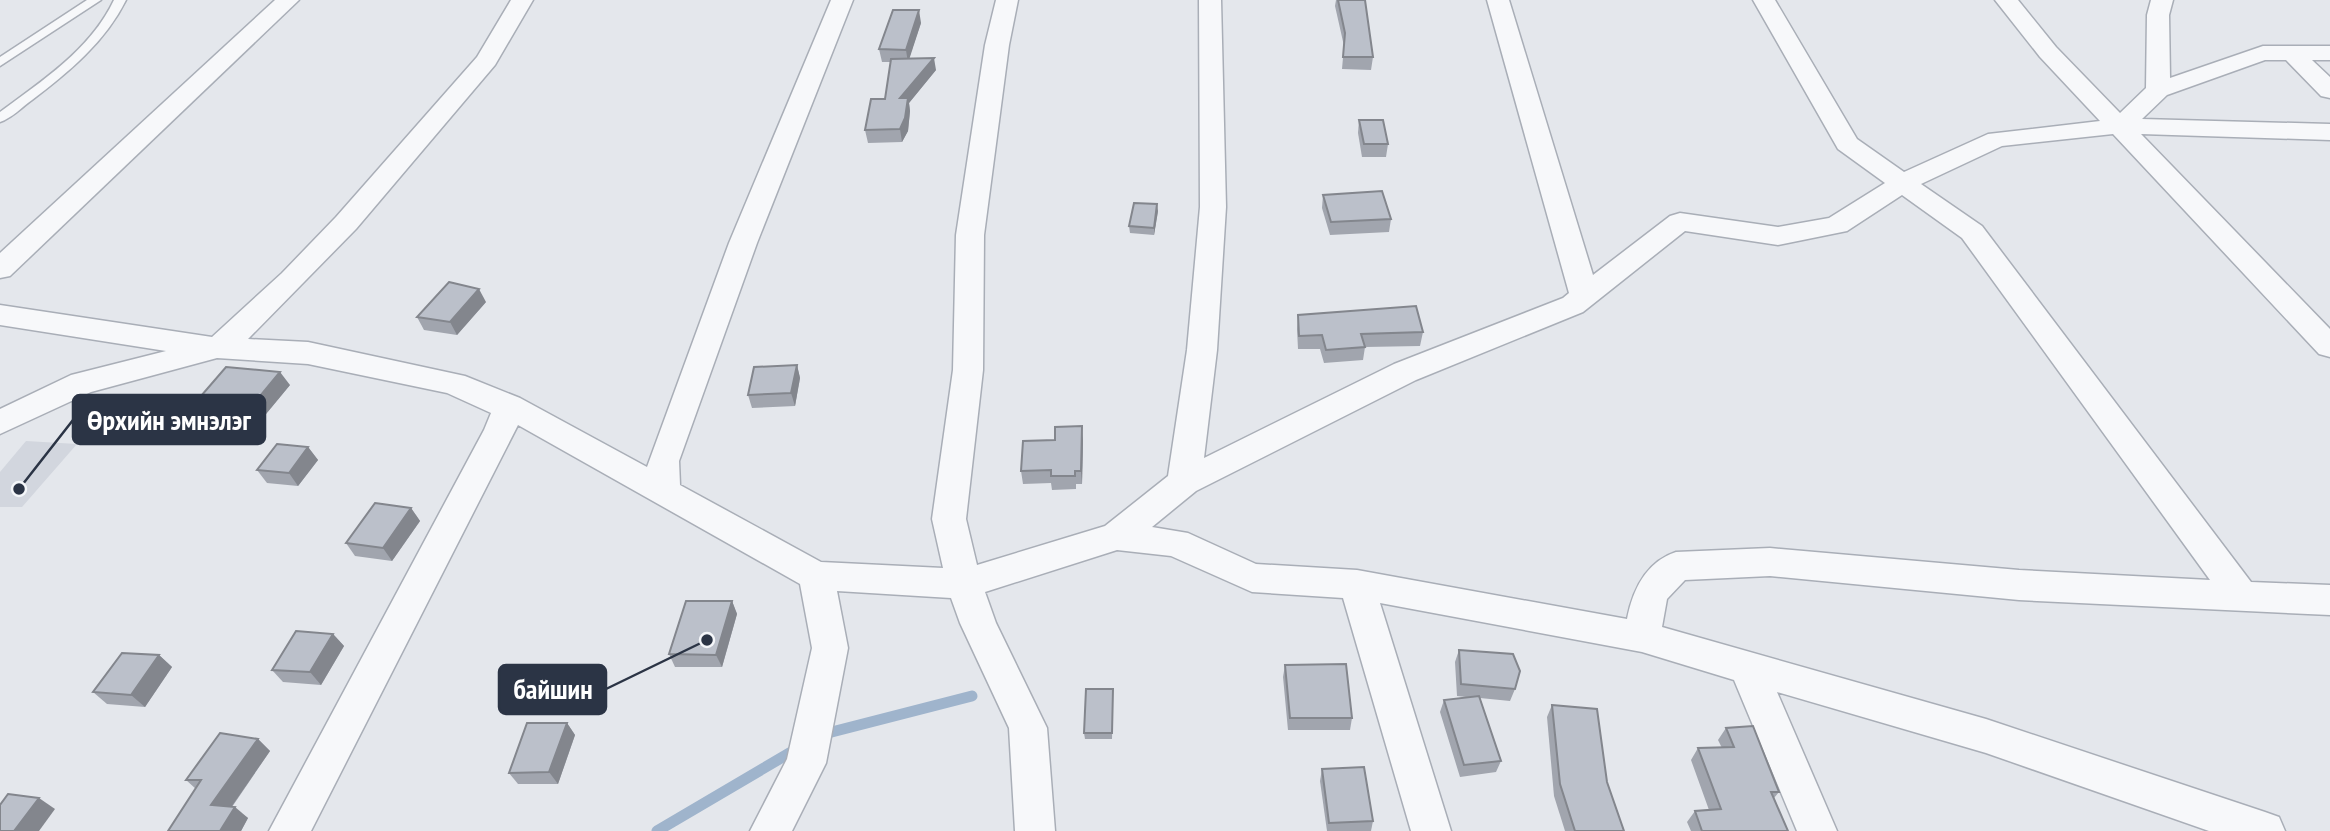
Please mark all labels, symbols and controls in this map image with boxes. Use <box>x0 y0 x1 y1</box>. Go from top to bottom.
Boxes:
callout: Өрхийн эмнэлэг <box>73 395 265 444</box>
text: Өрхийн эмнэлэг <box>87 401 251 438</box>
callout: байшин <box>499 665 606 714</box>
text: байшин <box>513 670 593 707</box>

